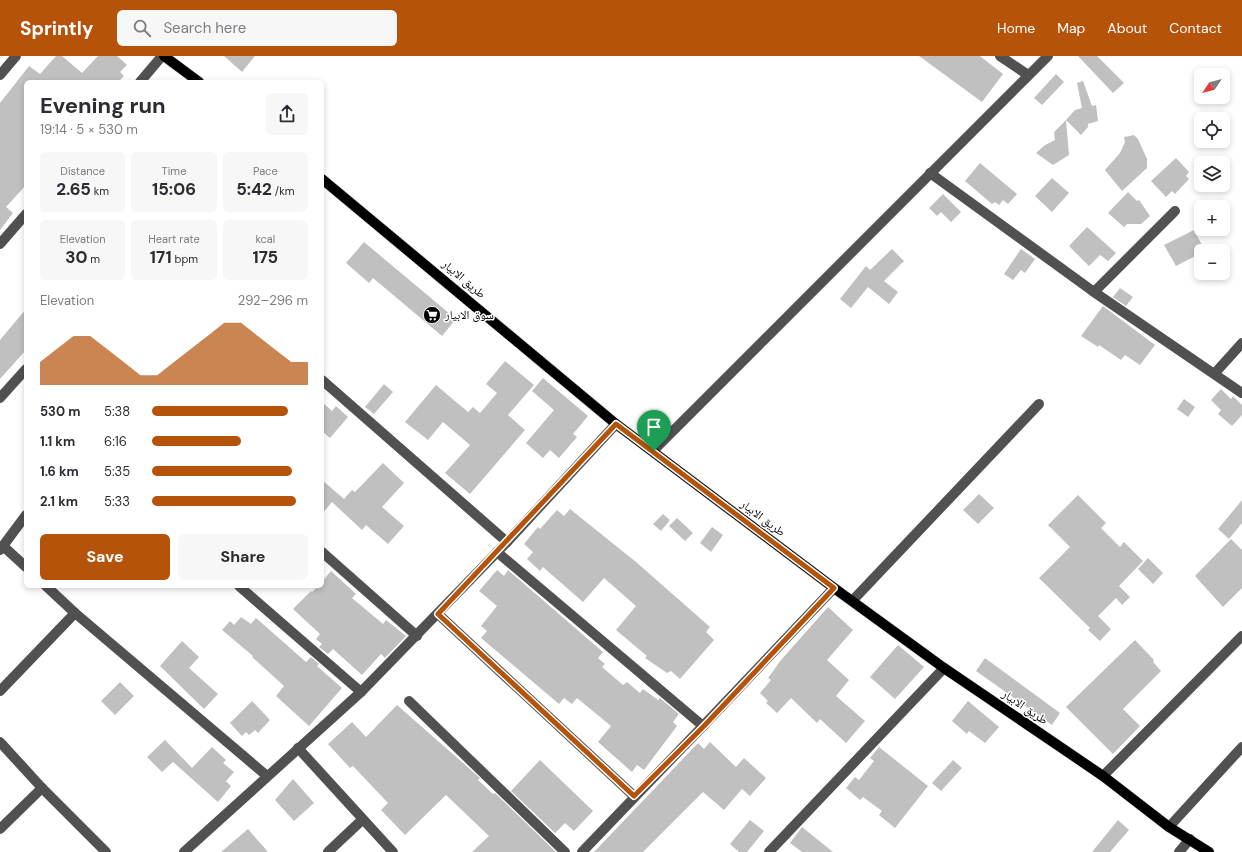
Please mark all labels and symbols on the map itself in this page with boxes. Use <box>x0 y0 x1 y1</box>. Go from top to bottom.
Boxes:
north arrow <box>1194 68 1230 104</box>
street label: طريق الابيار <box>438 255 489 302</box>
supermarket icon: سوق الابيار <box>422 305 442 325</box>
place label: سوق الابيار <box>444 307 494 323</box>
pin <box>637 410 671 451</box>
street label: طريق الابيار <box>737 495 789 540</box>
street label: طريق الابيار <box>998 685 1051 728</box>

